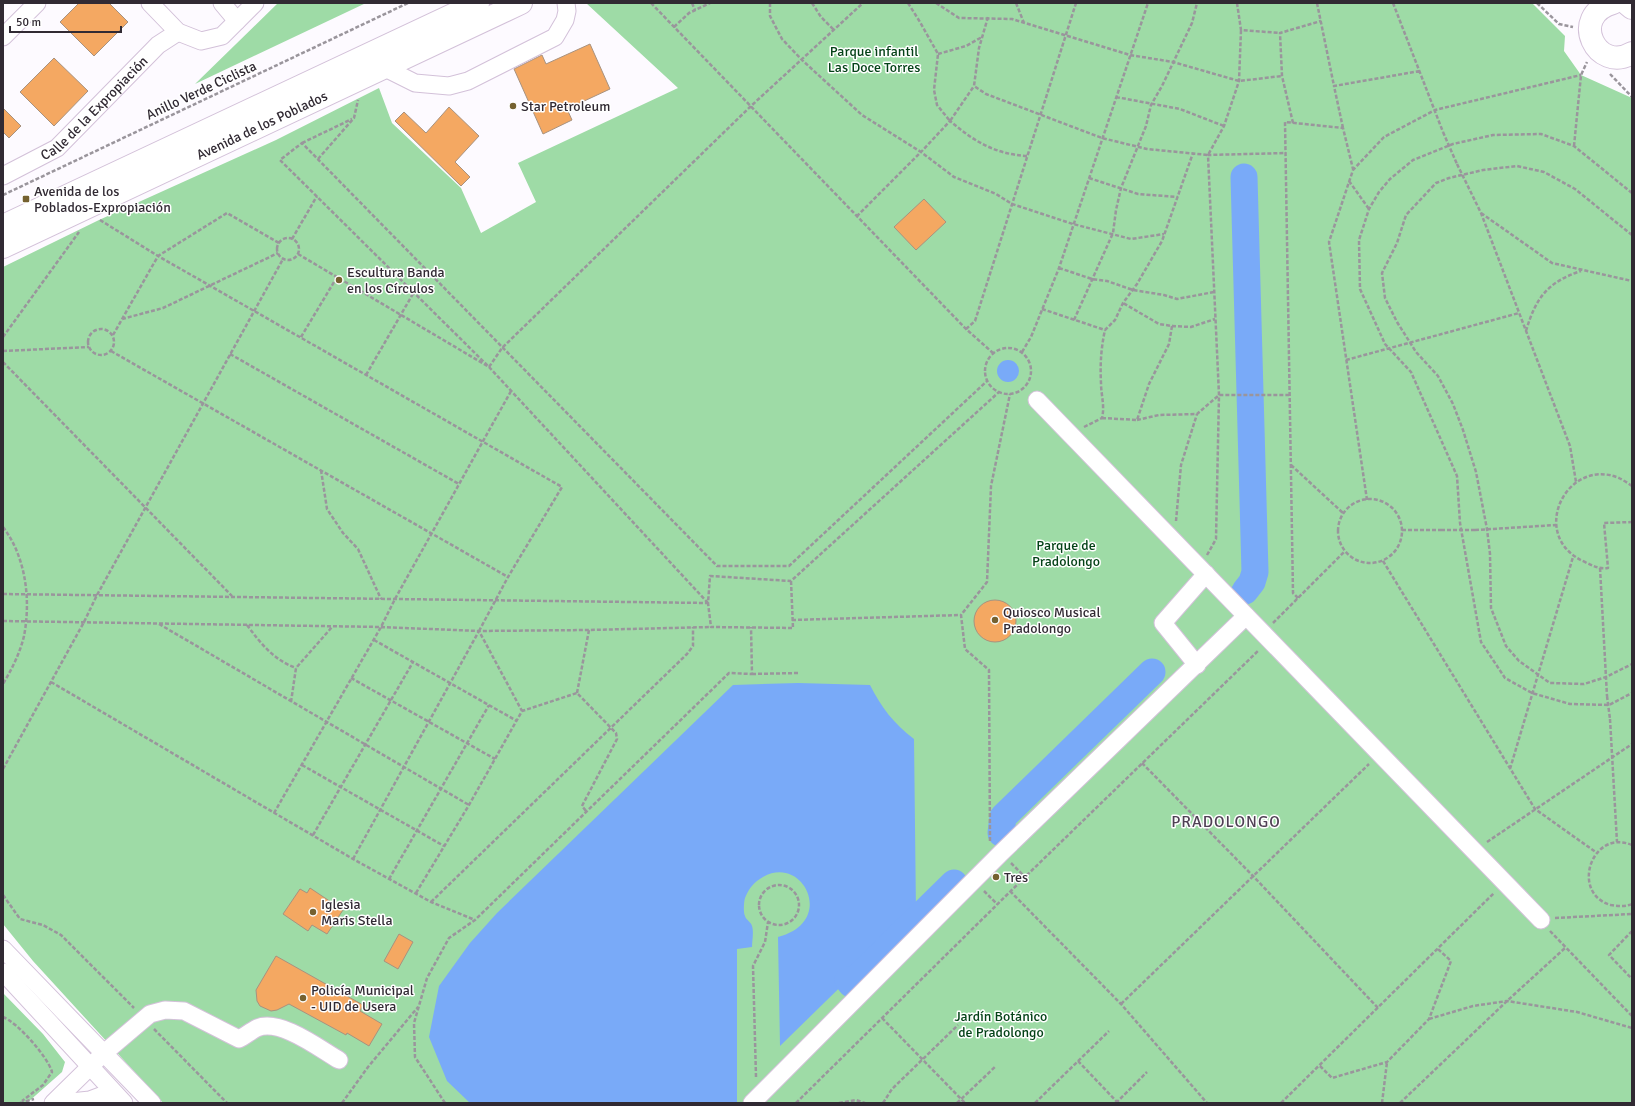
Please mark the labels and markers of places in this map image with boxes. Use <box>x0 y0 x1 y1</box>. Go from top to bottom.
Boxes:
place label: Star Petroleum <box>521 98 610 115</box>
marker: Star Petroleum <box>508 101 518 111</box>
place label: Avenida de los Poblados-Expropiación <box>34 183 171 216</box>
marker: Avenida de los Poblados-Expropiación <box>21 194 31 204</box>
place label: Escultura Banda en los Círculos <box>347 264 445 297</box>
marker: Escultura Banda en los Círculos <box>334 275 344 285</box>
place label: Quiosco Musical Pradolongo <box>1003 604 1101 637</box>
marker: Quiosco Musical Pradolongo <box>990 615 1000 625</box>
place label: Tres <box>1004 869 1028 886</box>
marker: Tres <box>991 872 1001 882</box>
place label: Iglesia Maris Stella <box>321 896 393 929</box>
marker: Iglesia Maris Stella <box>308 907 318 917</box>
place label: Policía Municipal - UID de Usera <box>311 982 414 1015</box>
marker: Policía Municipal - UID de Usera <box>298 993 308 1003</box>

